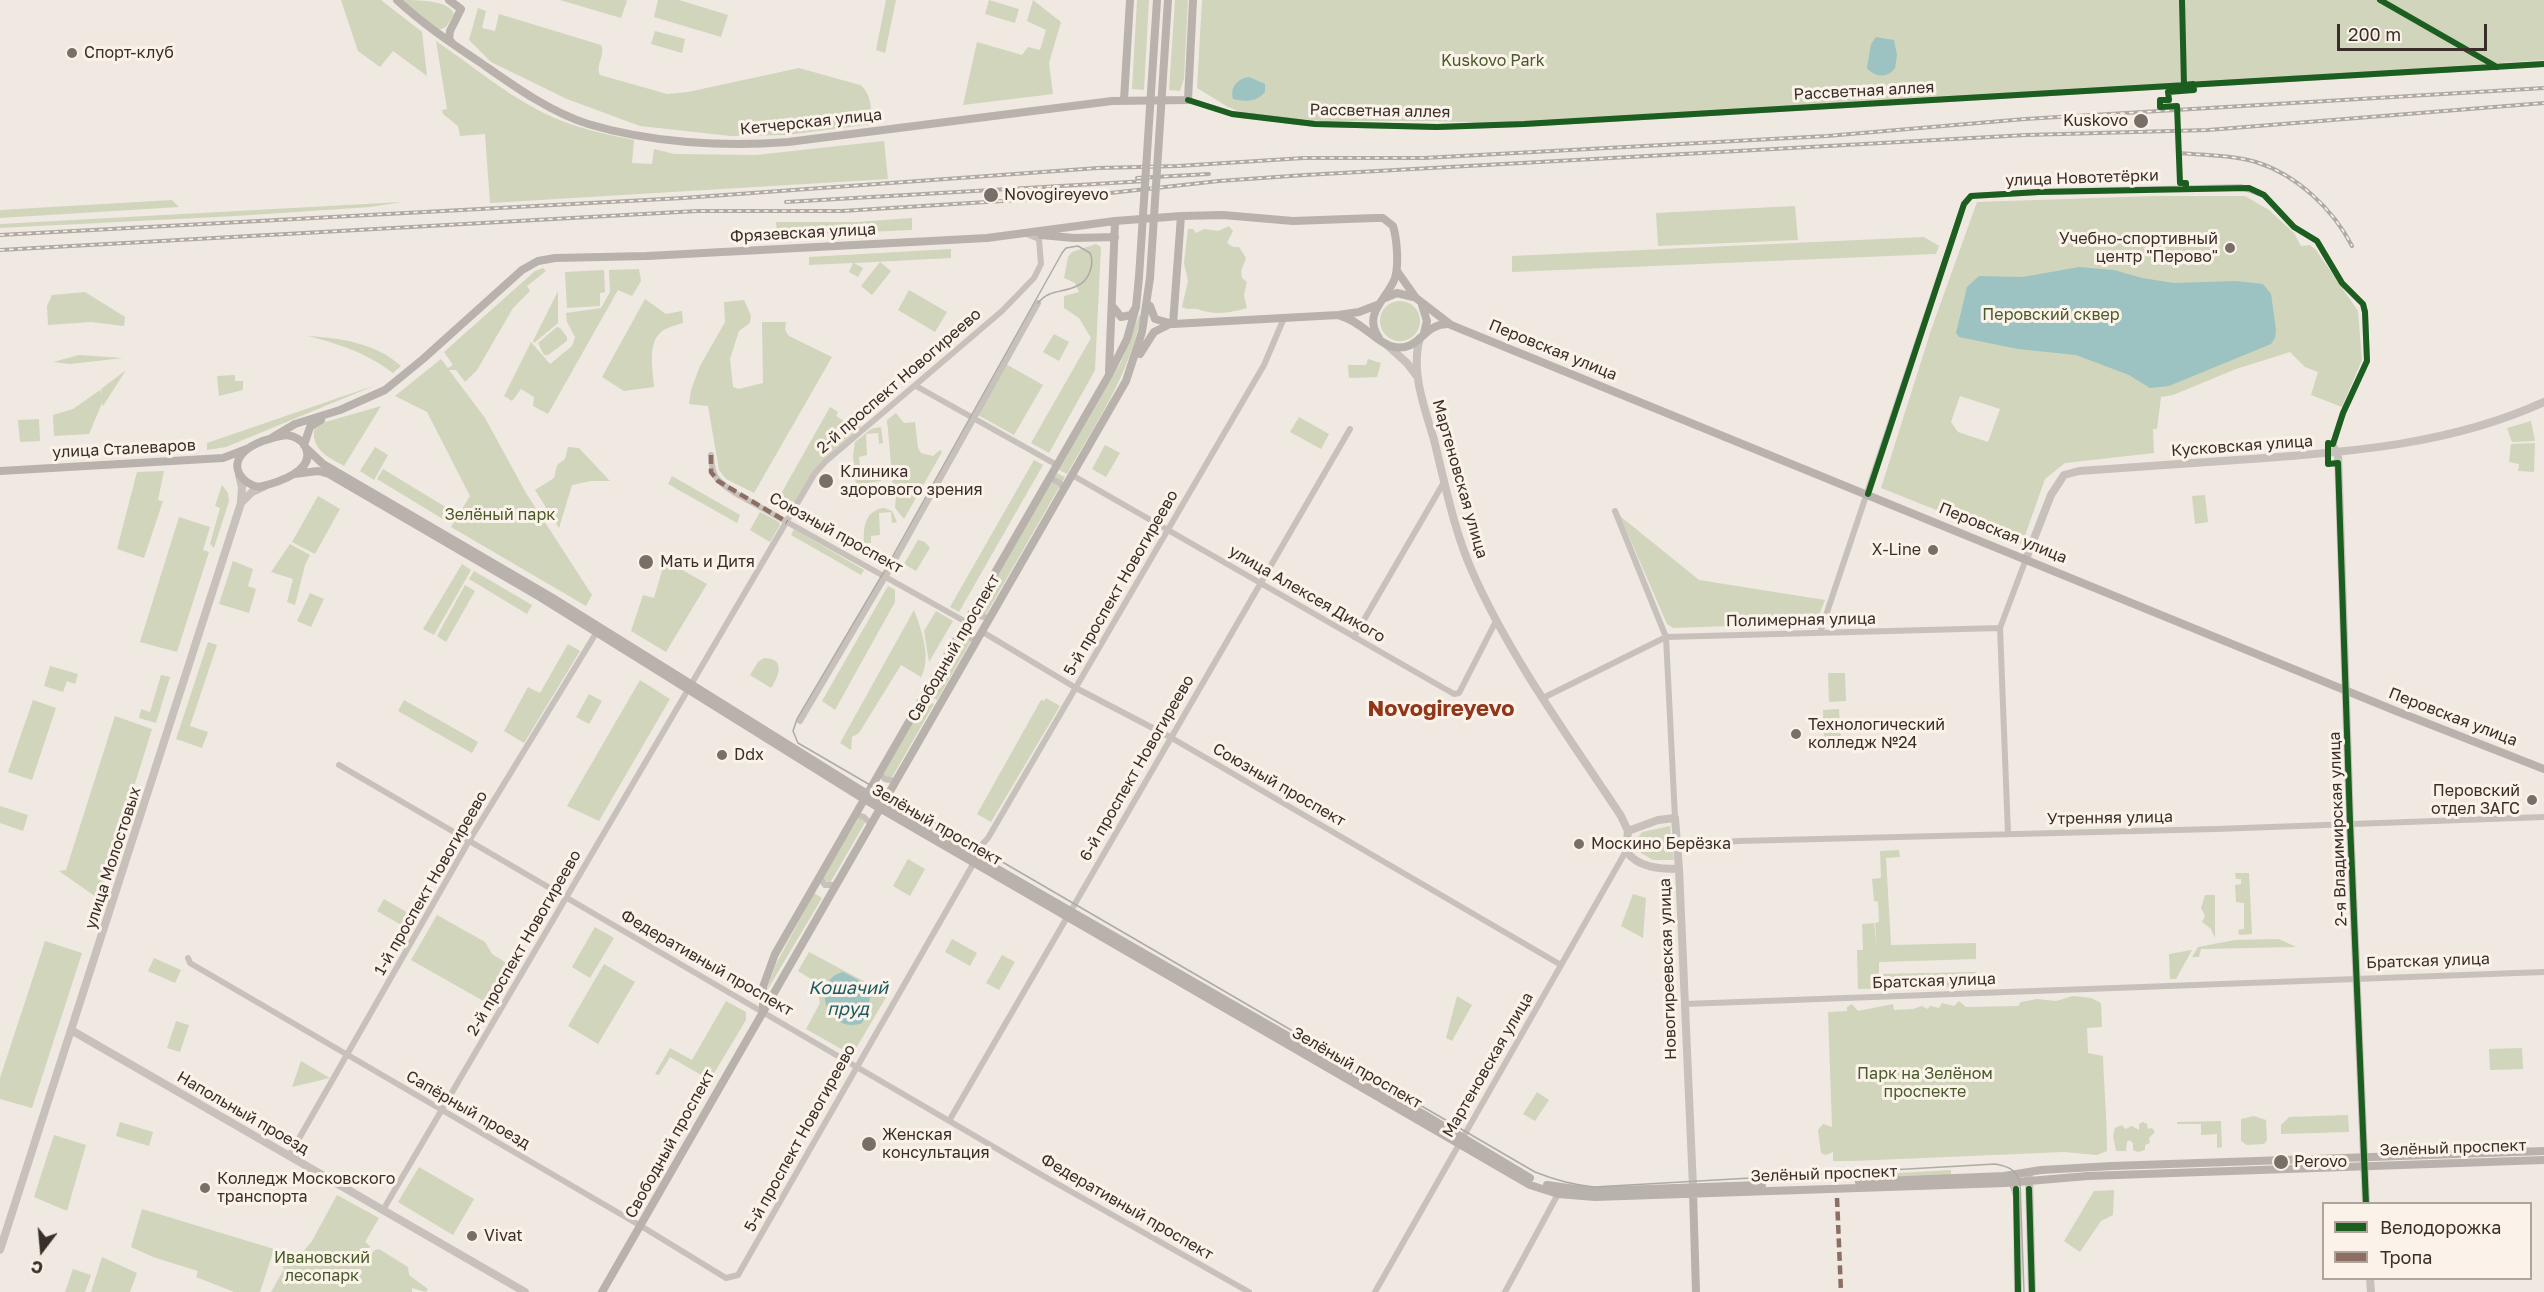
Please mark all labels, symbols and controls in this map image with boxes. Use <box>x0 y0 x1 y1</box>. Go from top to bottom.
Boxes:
scale bar <box>2340 12 2490 50</box>
text: 200 m <box>2348 23 2401 45</box>
place label: Спорт-клуб <box>84 43 174 63</box>
marker: Спорт-клуб <box>65 46 79 60</box>
park label: Kuskovo Park <box>1441 51 1545 71</box>
street label: Рассветная аллея <box>1793 78 1935 104</box>
street label: Рассветная аллея <box>1309 100 1451 122</box>
street label: Кетчерская улица <box>739 105 883 139</box>
place label: Kuskovo <box>2063 111 2128 131</box>
marker: Kuskovo <box>2132 112 2150 130</box>
street label: улица Новотетёрки <box>2005 166 2159 190</box>
place label: Novogireyevo <box>1004 185 1109 205</box>
marker: Novogireyevo <box>982 186 1000 204</box>
street label: Фрязевская улица <box>729 220 877 246</box>
place label: Учебно-спортивный центр "Перово" <box>2059 229 2218 267</box>
marker: Учебно-спортивный центр "Перово" <box>2223 241 2237 255</box>
street label: 2-й проспект Новогиреево <box>813 304 985 458</box>
park label: Перовский сквер <box>1982 305 2120 325</box>
street label: Перовская улица <box>1486 316 1620 384</box>
street label: Мартеновская улица <box>1428 397 1492 561</box>
street label: Кусковская улица <box>2170 431 2314 461</box>
street label: улица Сталеваров <box>52 436 196 462</box>
place label: Клиника здорового зрения <box>840 462 983 500</box>
marker: Клиника здорового зрения <box>817 472 835 490</box>
street label: 5-й проспект Новогиреево <box>1060 487 1182 679</box>
street label: Союзный проспект <box>766 488 906 578</box>
street label: Перовская улица <box>1936 499 2070 567</box>
park label: Зелёный парк <box>445 505 555 525</box>
place label: X-Line <box>1872 540 1921 560</box>
street label: улица Алексея Дикого <box>1225 541 1389 647</box>
marker: X-Line <box>1926 543 1940 557</box>
place label: Мать и Дитя <box>660 552 755 572</box>
marker: Мать и Дитя <box>637 553 655 571</box>
street label: Свободный проспект <box>904 571 1004 725</box>
street label: Полимерная улица <box>1726 609 1876 631</box>
street label: 6-й проспект Новогиреево <box>1076 672 1198 864</box>
street label: Перовская улица <box>2386 684 2520 750</box>
district label: Novogireyevo <box>1367 696 1515 722</box>
place label: Технологический колледж №24 <box>1808 715 1945 753</box>
marker: Технологический колледж №24 <box>1789 727 1803 741</box>
street label: 2-я Владимирская улица <box>2325 731 2351 927</box>
street label: Союзный проспект <box>1209 739 1349 831</box>
place label: Ddx <box>734 745 764 765</box>
marker: Ddx <box>715 748 729 762</box>
street label: Зелёный проспект <box>869 780 1005 870</box>
place label: Перовский отдел ЗАГС <box>2431 781 2520 819</box>
street label: улица Молостовых <box>81 784 145 932</box>
street label: 1-й проспект Новогиреево <box>370 787 492 979</box>
marker: Перовский отдел ЗАГС <box>2525 793 2539 807</box>
street label: Утренняя улица <box>2047 807 2173 829</box>
place label: Москино Берёзка <box>1591 834 1731 854</box>
marker: Москино Берёзка <box>1572 837 1586 851</box>
street label: 2-й проспект Новогиреево <box>463 847 585 1039</box>
street label: Новогиреевская улица <box>1655 878 1681 1060</box>
street label: Федеративный проспект <box>617 906 797 1020</box>
street label: Братская улица <box>2366 949 2490 973</box>
street label: Братская улица <box>1872 969 1996 993</box>
water label: Кошачий пруд <box>808 977 888 1020</box>
street label: Мартеновская улица <box>1439 989 1537 1141</box>
street label: Зелёный проспект <box>1289 1023 1425 1113</box>
street label: 5-й проспект Новогиреево <box>740 1041 860 1235</box>
park label: Парк на Зелёном проспекте <box>1857 1064 1993 1102</box>
street label: Свободный проспект <box>621 1066 719 1222</box>
street label: Напольный проезд <box>173 1067 313 1159</box>
street label: Сапёрный проезд <box>402 1067 534 1153</box>
place label: Женская консультация <box>882 1125 990 1163</box>
marker: Женская консультация <box>860 1135 878 1153</box>
street label: Зелёный проспект <box>2379 1136 2527 1160</box>
street label: Федеративный проспект <box>1037 1150 1217 1264</box>
place label: Perovo <box>2294 1152 2347 1172</box>
marker: Perovo <box>2272 1153 2290 1171</box>
street label: Зелёный проспект <box>1750 1162 1898 1186</box>
place label: Колледж Московского транспорта <box>217 1169 395 1207</box>
marker: Колледж Московского транспорта <box>198 1181 212 1195</box>
legend <box>2322 1202 2532 1280</box>
text: Велодорожка <box>2380 1216 2501 1238</box>
north arrow <box>12 1220 72 1280</box>
place label: Vivat <box>484 1226 523 1246</box>
marker: Vivat <box>465 1229 479 1243</box>
text: Тропа <box>2380 1246 2432 1268</box>
park label: Ивановский лесопарк <box>274 1248 370 1286</box>
text: С <box>29 1256 45 1278</box>

